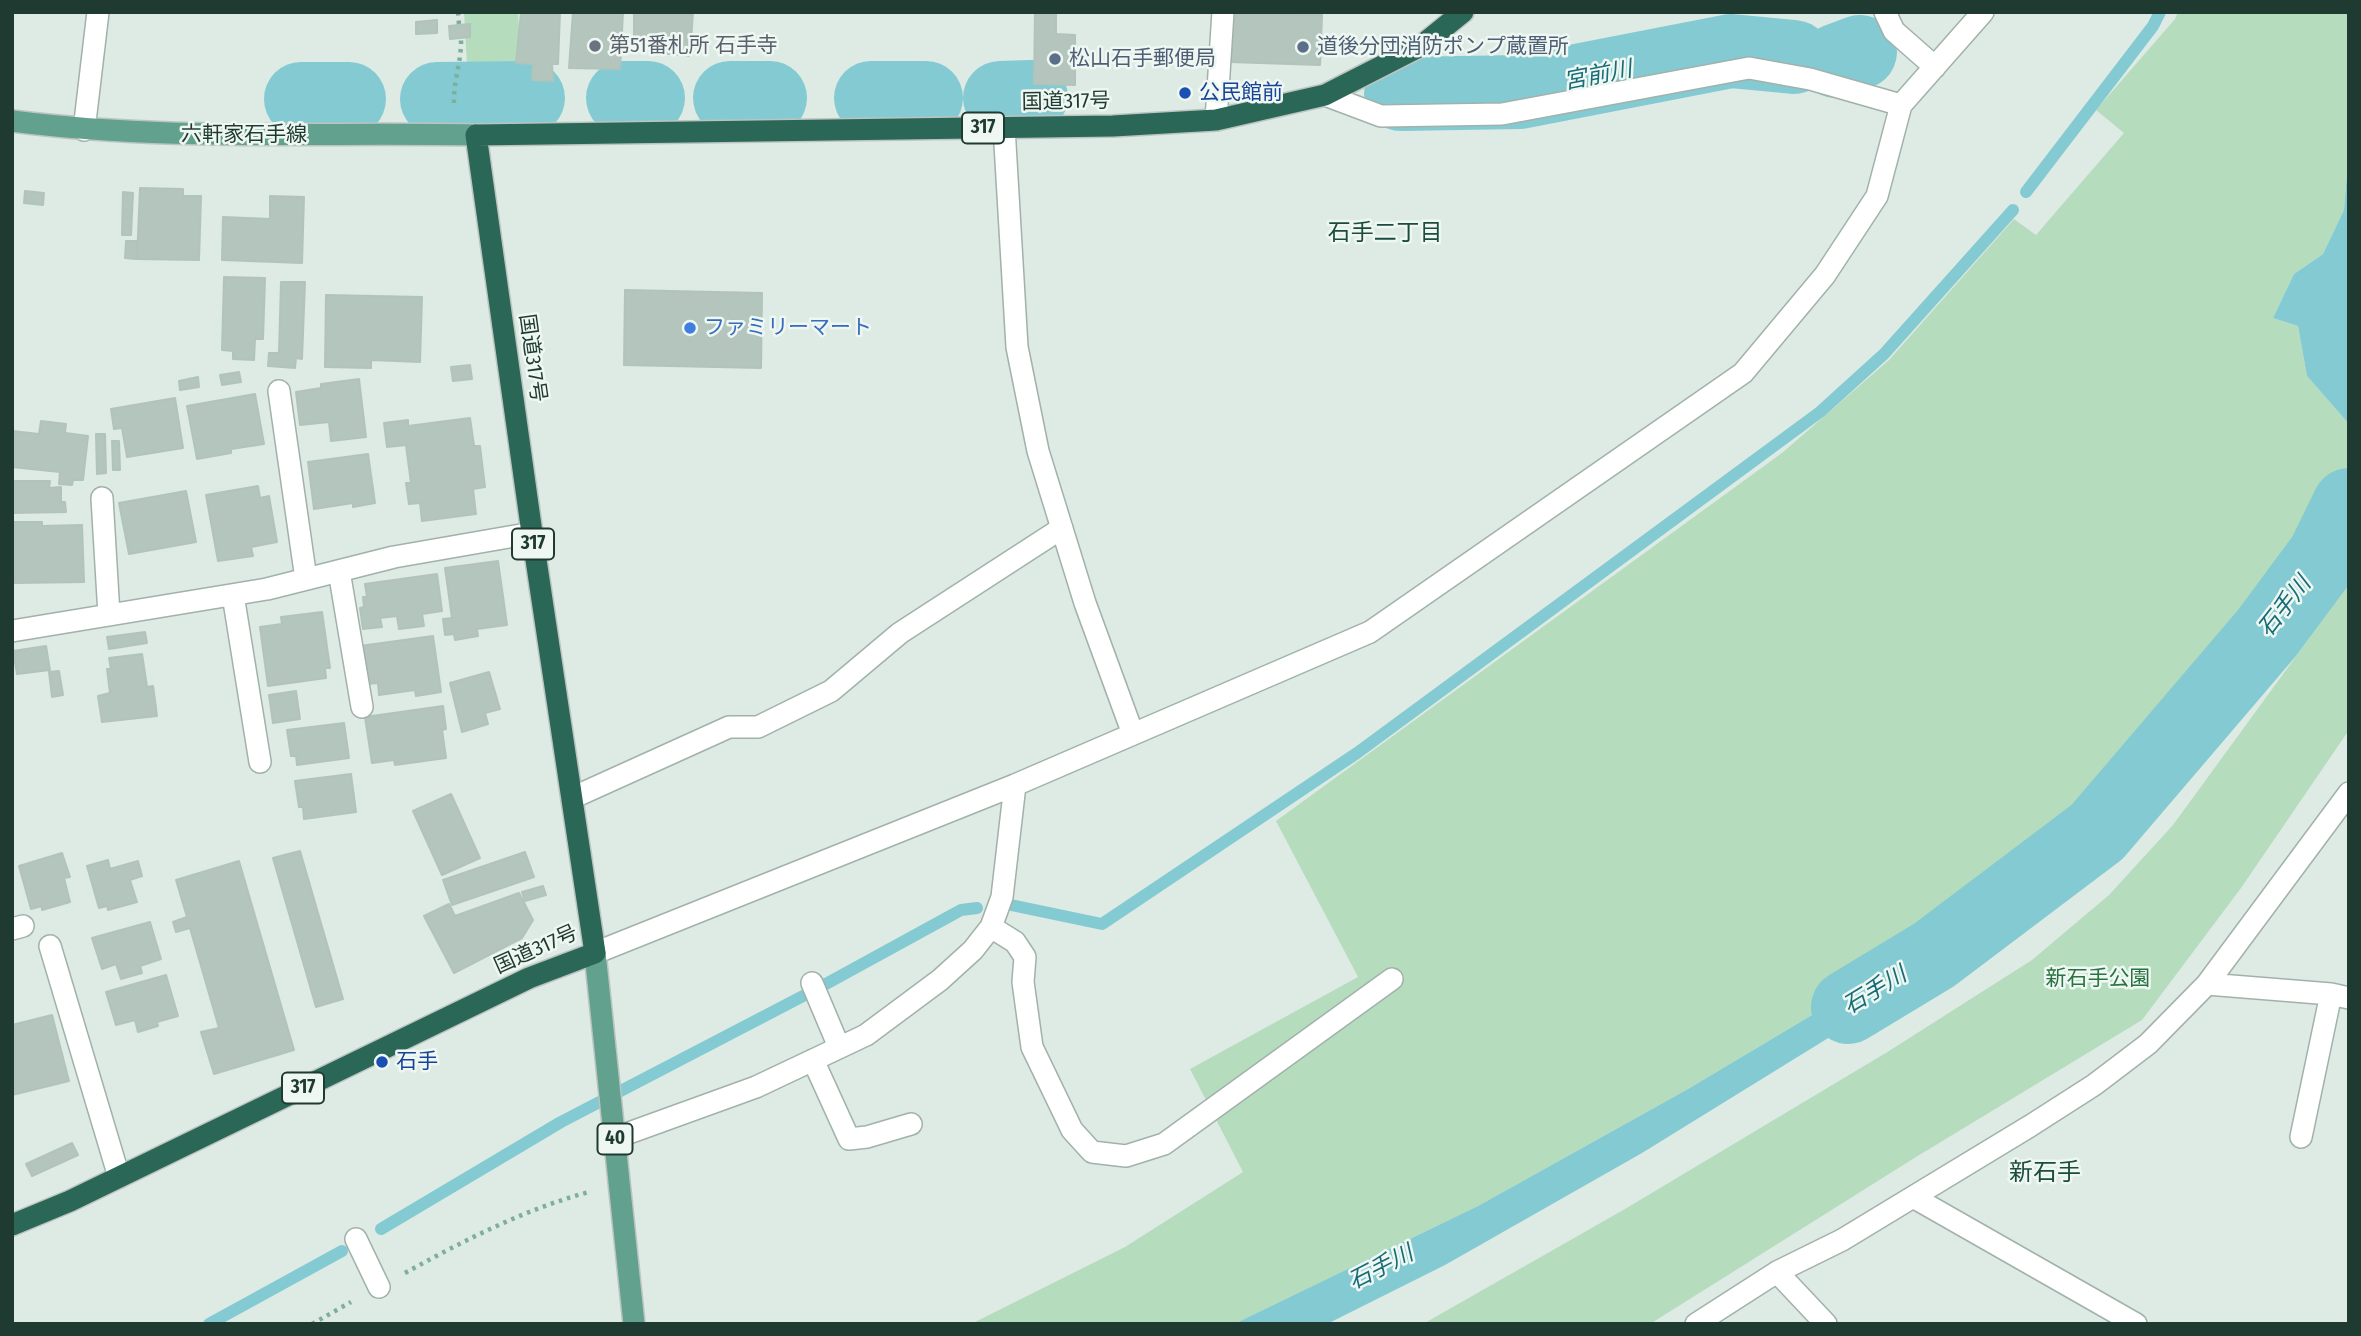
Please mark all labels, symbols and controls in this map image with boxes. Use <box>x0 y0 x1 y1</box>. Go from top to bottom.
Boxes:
place label: 第51番札所 石手寺 <box>609 33 778 59</box>
place label: 道後分団消防ポンプ蔵置所 <box>1317 34 1569 60</box>
marker: 第51番札所 石手寺 <box>587 38 603 54</box>
marker: 道後分団消防ポンプ蔵置所 <box>1295 39 1311 55</box>
place label: 松山石手郵便局 <box>1069 46 1216 72</box>
marker: 松山石手郵便局 <box>1047 51 1063 67</box>
water label: 宮前川 <box>1562 56 1634 96</box>
place label: 公民館前 <box>1199 80 1283 106</box>
marker: 公民館前 <box>1177 85 1193 101</box>
street label: 国道317号 <box>1021 89 1111 115</box>
road number: 317 <box>962 112 1004 144</box>
street label: 六軒家石手線 <box>181 122 307 148</box>
district label: 石手二丁目 <box>1328 220 1442 248</box>
street label: 国道317号 <box>513 312 551 404</box>
place label: ファミリーマート <box>704 315 872 341</box>
marker: ファミリーマート <box>682 320 698 336</box>
road number: 317 <box>512 528 554 559</box>
water label: 石手川 <box>2253 571 2317 643</box>
street label: 国道317号 <box>490 920 582 980</box>
water label: 石手川 <box>1838 961 1912 1021</box>
park label: 新石手公園 <box>2046 966 2150 992</box>
place label: 石手 <box>396 1049 438 1075</box>
marker: 石手 <box>374 1054 390 1070</box>
road number: 317 <box>282 1072 324 1104</box>
road number: 40 <box>598 1124 632 1154</box>
district label: 新石手 <box>2009 1159 2081 1187</box>
water label: 石手川 <box>1344 1240 1418 1296</box>

